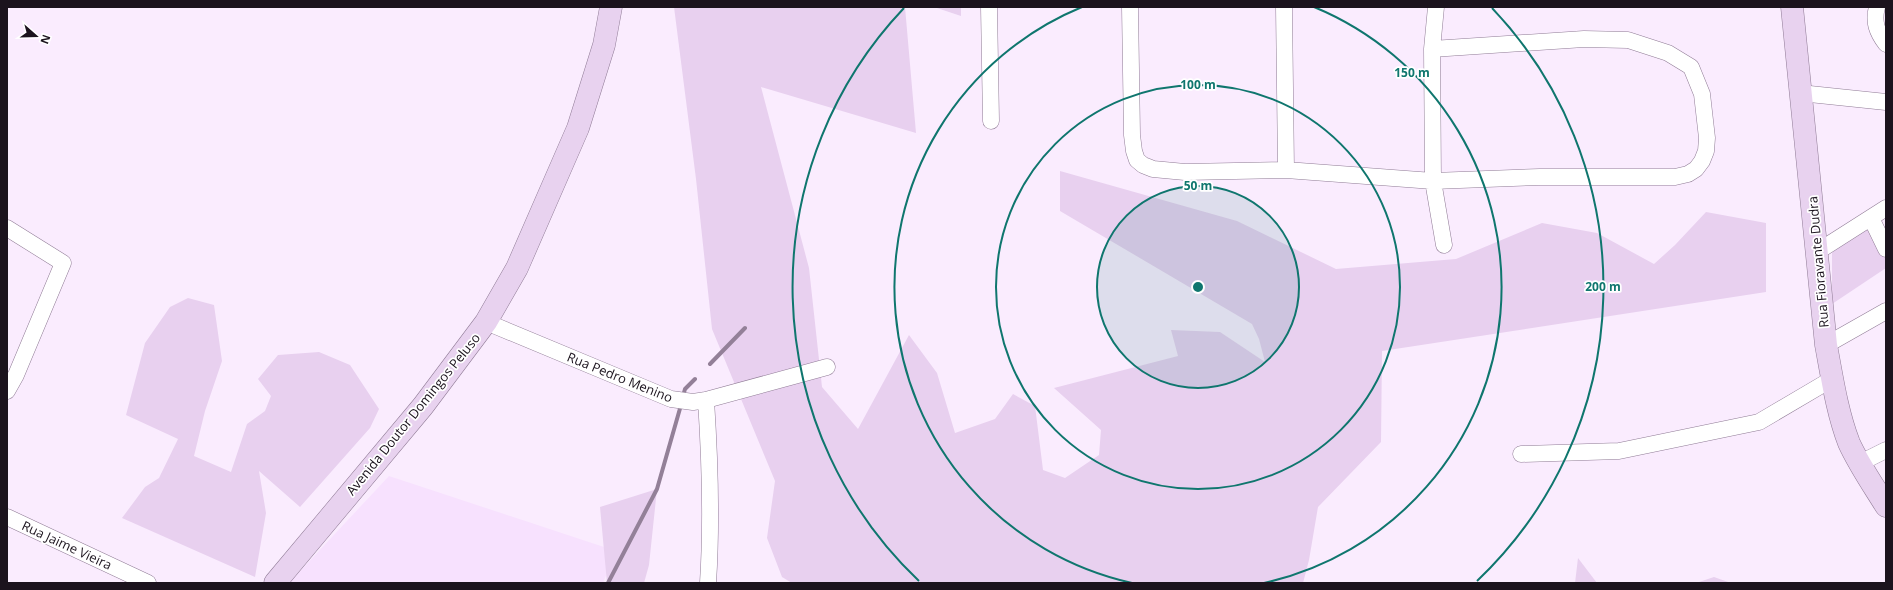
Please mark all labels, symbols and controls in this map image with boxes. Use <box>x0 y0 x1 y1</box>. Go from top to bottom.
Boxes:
north arrow <box>16 16 56 56</box>
text: N <box>37 33 54 46</box>
text: 150 m <box>1394 64 1430 81</box>
text: 100 m <box>1180 76 1216 93</box>
text: 50 m <box>1184 177 1212 194</box>
street label: Rua Fioravante Dudra <box>1803 196 1833 328</box>
text: 200 m <box>1585 278 1621 295</box>
centre of rings <box>1191 280 1205 294</box>
street label: Avenida Doutor Domingos Peluso <box>342 329 484 499</box>
street label: Rua Pedro Menino <box>565 348 676 406</box>
street label: Rua Jaime Vieira <box>19 516 115 574</box>

